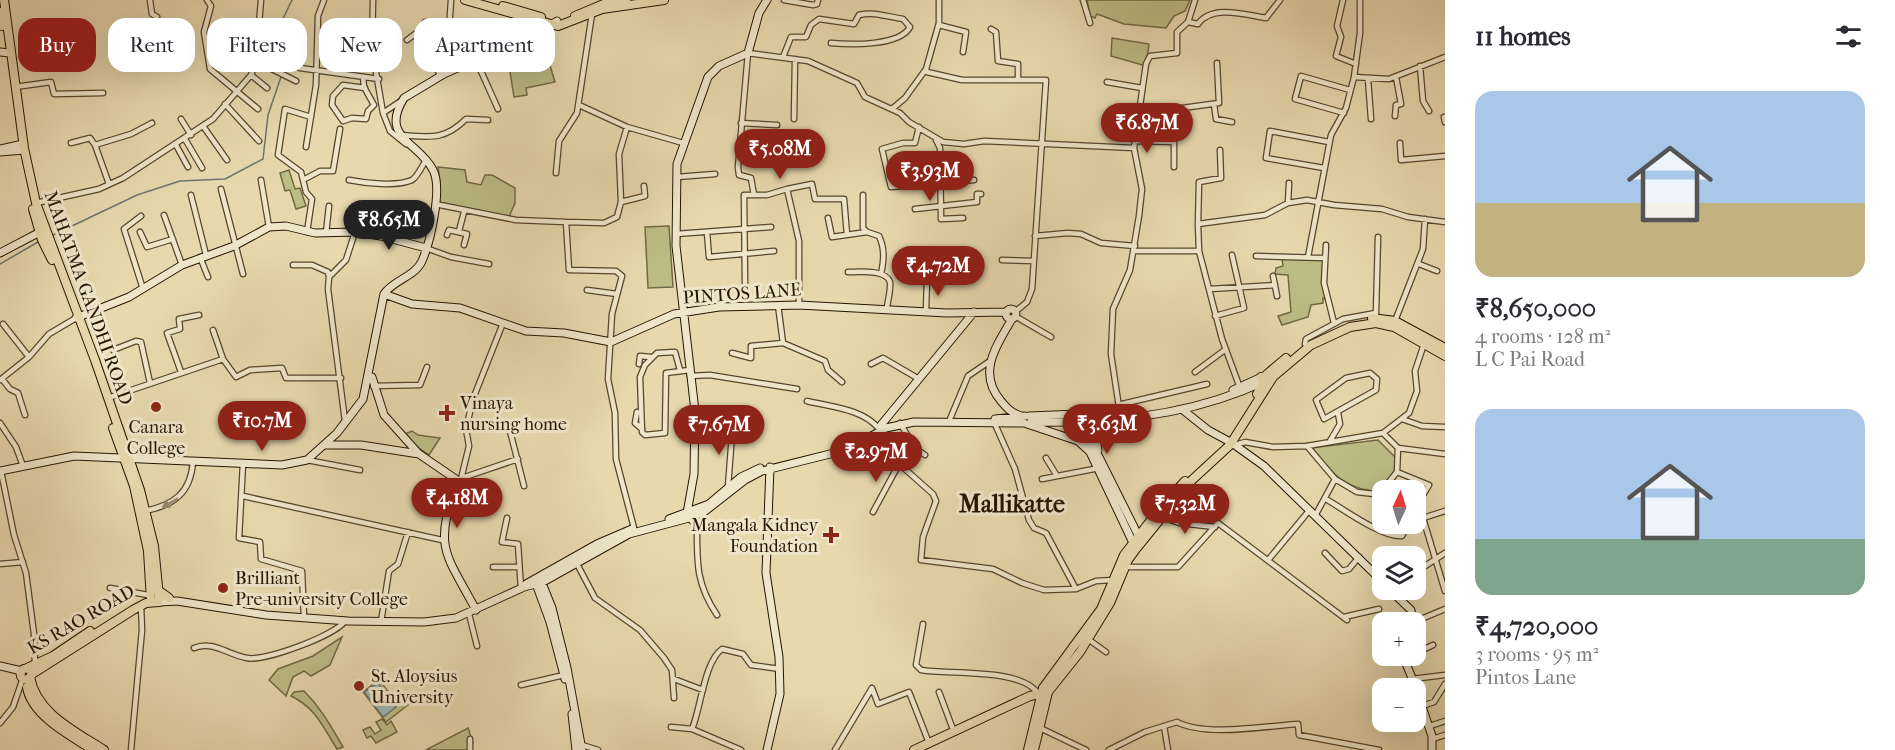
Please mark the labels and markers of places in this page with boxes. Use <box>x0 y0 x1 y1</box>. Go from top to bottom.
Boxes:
pin: ₹6.87M <box>1098 103 1196 154</box>
pin: ₹5.08M <box>731 129 829 180</box>
pin: ₹3.93M <box>881 151 979 202</box>
pin: ₹8.65M <box>340 200 438 251</box>
pin: ₹4.72M <box>889 246 987 297</box>
place label: Vinaya nursing home <box>459 393 567 435</box>
marker: Canara College <box>149 400 163 414</box>
pin: ₹10.7M <box>213 401 311 452</box>
marker: Vinaya nursing home <box>438 404 456 422</box>
pin: ₹3.63M <box>1058 404 1156 455</box>
pin: ₹7.67M <box>670 405 768 456</box>
place label: Canara College <box>127 417 185 459</box>
pin: ₹2.97M <box>827 432 925 483</box>
pin: ₹4.18M <box>408 478 506 529</box>
pin: ₹7.32M <box>1136 484 1234 535</box>
place label: Mangala Kidney Foundation <box>691 515 819 557</box>
marker: Mangala Kidney Foundation <box>822 526 840 544</box>
place label: Brilliant Pre-university College <box>235 568 408 610</box>
marker: Brilliant Pre-university College <box>216 581 230 595</box>
place label: St. Aloysius University <box>371 666 458 708</box>
marker: St. Aloysius University <box>352 679 366 693</box>

